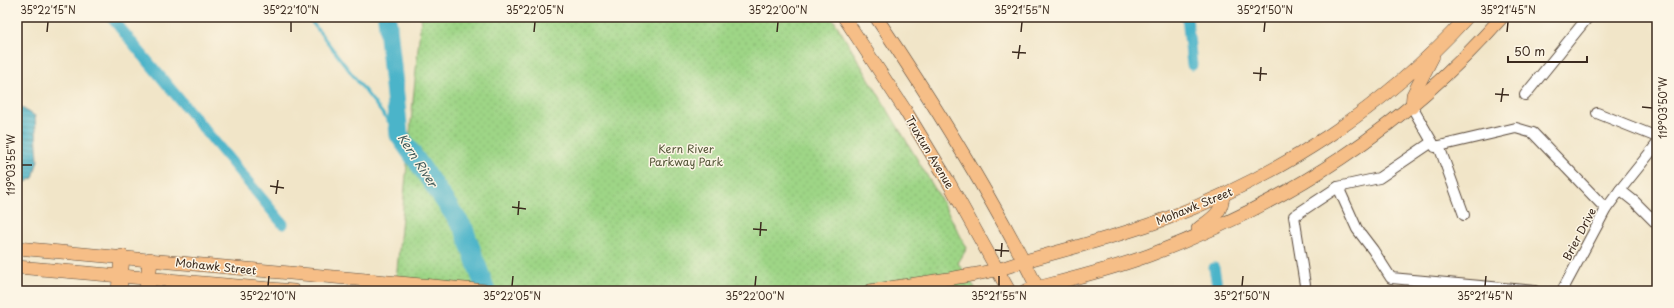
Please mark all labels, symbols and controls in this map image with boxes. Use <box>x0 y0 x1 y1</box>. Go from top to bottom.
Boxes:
text: 35°22'15"N <box>20 2 76 17</box>
text: 35°22'10"N <box>263 2 319 17</box>
text: 35°22'05"N <box>506 2 564 17</box>
text: 35°22'00"N <box>749 2 808 17</box>
text: 35°21'55"N <box>994 2 1050 17</box>
text: 35°21'50"N <box>1237 2 1293 17</box>
text: 35°21'45"N <box>1480 2 1536 17</box>
scale bar <box>1508 38 1587 64</box>
text: 50 m <box>1514 42 1545 60</box>
text: 119°03'50"W <box>1655 76 1670 139</box>
street label: Truxtun Avenue <box>901 112 959 192</box>
water label: Kern River <box>394 130 443 192</box>
text: 119°03'55"W <box>3 134 18 196</box>
park label: Kern River Parkway Park <box>649 140 723 170</box>
street label: Mohawk Street <box>1153 183 1235 229</box>
street label: Brier Drive <box>1558 204 1600 264</box>
street label: Mohawk Street <box>175 253 258 279</box>
text: 35°22'10"N <box>240 288 296 303</box>
text: 35°22'05"N <box>483 288 541 303</box>
text: 35°22'00"N <box>726 288 785 303</box>
text: 35°21'55"N <box>971 288 1027 303</box>
text: 35°21'50"N <box>1214 288 1270 303</box>
text: 35°21'45"N <box>1457 288 1513 303</box>

